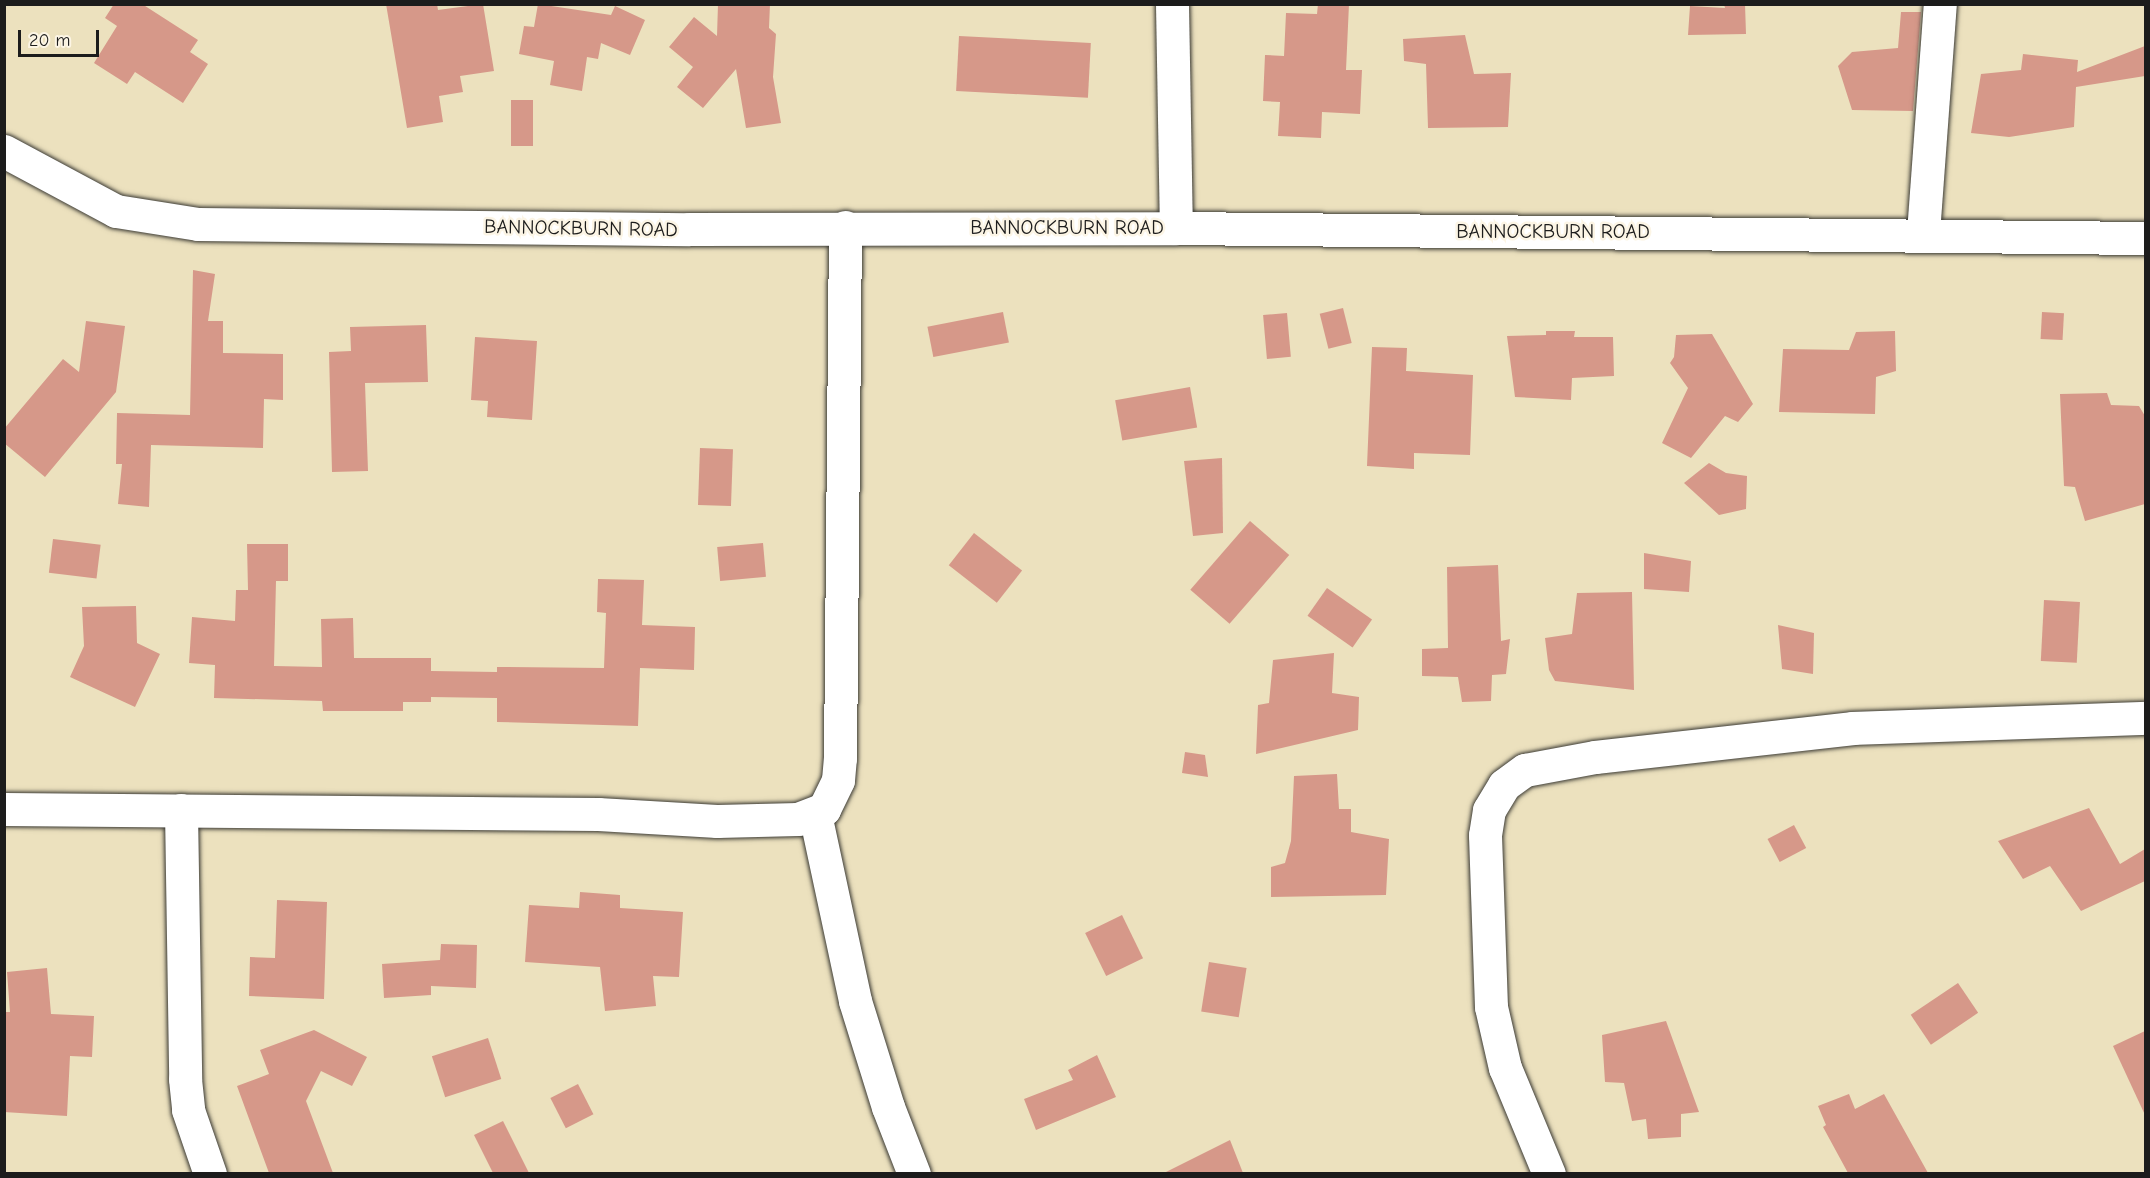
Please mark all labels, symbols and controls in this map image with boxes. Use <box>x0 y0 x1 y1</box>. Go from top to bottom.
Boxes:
scale bar <box>21 18 102 56</box>
text: 20 m <box>29 30 70 51</box>
street label: BANNOCKBURN ROAD <box>484 214 678 242</box>
street label: BANNOCKBURN ROAD <box>970 215 1164 239</box>
street label: BANNOCKBURN ROAD <box>1456 219 1650 243</box>

